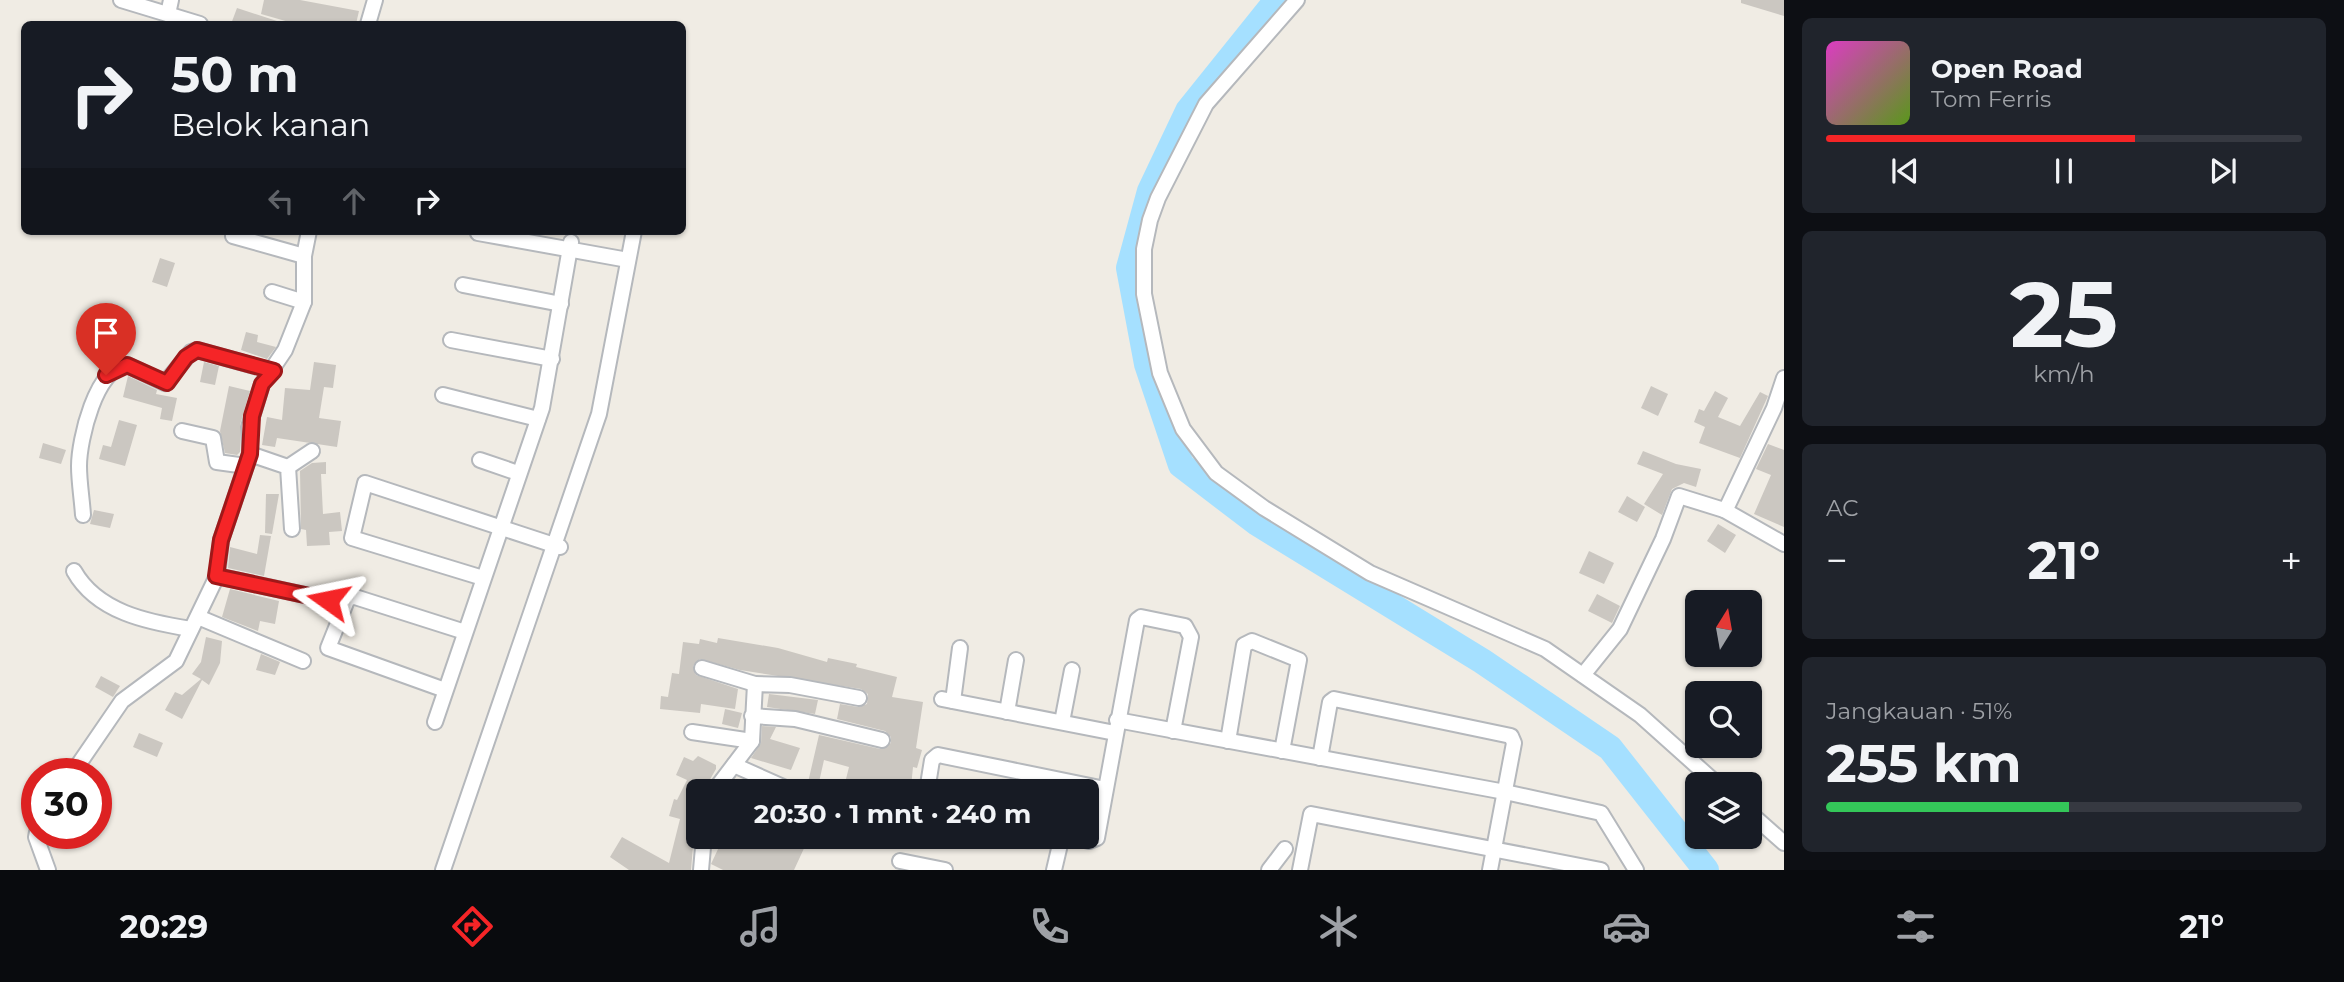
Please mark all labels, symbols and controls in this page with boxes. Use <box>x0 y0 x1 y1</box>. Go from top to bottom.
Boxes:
text: 50 m <box>171 45 299 104</box>
icon: right <box>56 49 147 140</box>
text: Open Road <box>1931 53 2083 85</box>
text: Tom Ferris <box>1931 85 2051 113</box>
text: Belok kanan <box>171 105 371 144</box>
icon: previous <box>1886 152 1924 190</box>
icon: pause <box>2045 152 2083 190</box>
icon: next <box>2204 152 2242 190</box>
icon: left <box>262 182 300 220</box>
icon: ahead <box>335 182 373 220</box>
icon: right <box>408 182 446 220</box>
text: 25 <box>2010 259 2118 370</box>
pin <box>76 303 136 375</box>
icon: arrive <box>87 314 125 352</box>
text: km/h <box>2033 360 2095 388</box>
text: AC <box>1826 494 1859 522</box>
text: 21° <box>2028 529 2100 592</box>
text: − <box>1826 537 1848 584</box>
text: + <box>2280 537 2302 584</box>
position arrow <box>291 563 365 637</box>
north arrow <box>1685 590 1762 667</box>
map controls <box>1685 590 1762 849</box>
button: search <box>1685 681 1762 758</box>
text: Jangkauan · 51% <box>1826 697 2012 725</box>
text: 255 km <box>1826 732 2021 795</box>
speed limit sign: 30 <box>21 758 112 849</box>
button: layers <box>1685 772 1762 849</box>
text: 20:30 · 1 mnt · 240 m <box>754 798 1031 830</box>
icon: directions <box>448 902 497 951</box>
icon: music <box>736 902 785 951</box>
icon: phone <box>1025 902 1074 951</box>
icon: climate <box>1314 902 1363 951</box>
icon: car <box>1602 902 1651 951</box>
icon: filters <box>1891 902 1940 951</box>
text: 20:29 <box>120 907 208 946</box>
text: 21° <box>2179 907 2224 946</box>

